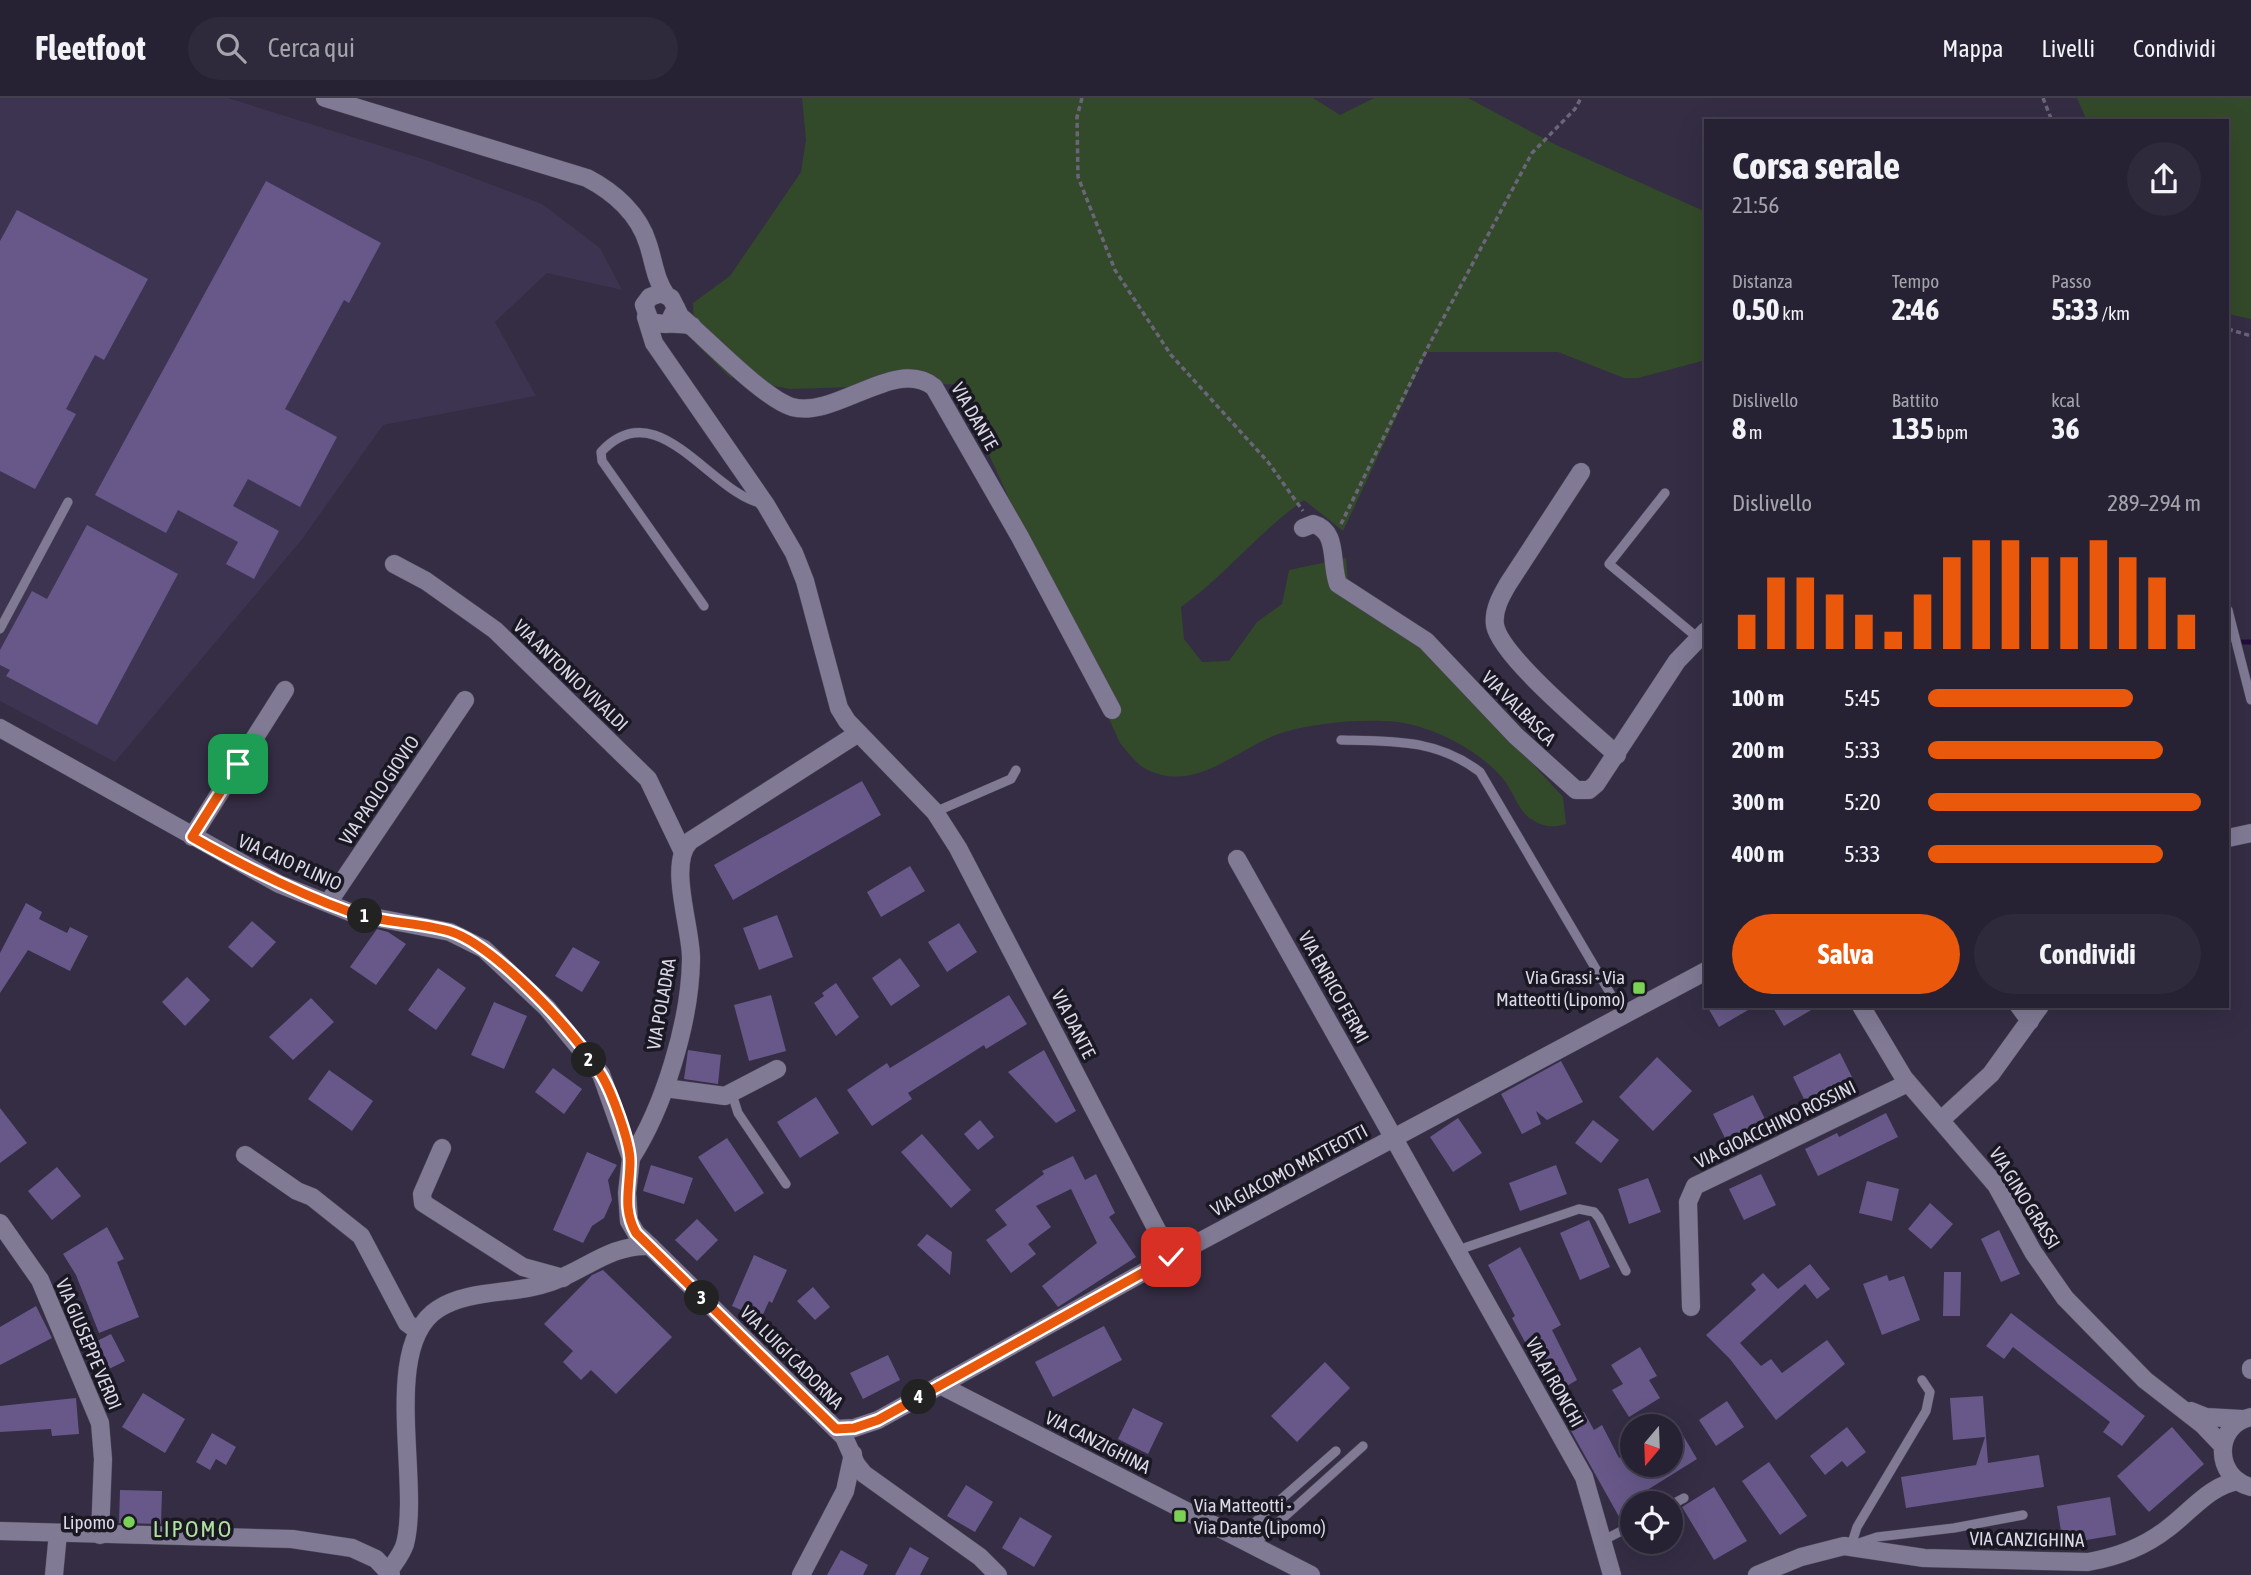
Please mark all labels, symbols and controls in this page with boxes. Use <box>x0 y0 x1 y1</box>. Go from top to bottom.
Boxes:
search box <box>188 17 678 80</box>
text: Fleetfoot <box>35 29 146 67</box>
icon: search <box>212 29 250 67</box>
text: Cerca qui <box>268 33 355 63</box>
text: Mappa <box>1942 35 2003 62</box>
text: Livelli <box>2041 35 2095 62</box>
text: Condividi <box>2133 35 2216 62</box>
button: share <box>2127 142 2201 216</box>
text: Corsa serale <box>1732 144 1900 187</box>
text: 21:56 <box>1732 192 1779 218</box>
text: Distanza <box>1732 270 1793 292</box>
text: Tempo <box>1892 270 1939 292</box>
text: Passo <box>2051 270 2091 292</box>
text: 0.50 <box>1732 292 1780 326</box>
text: 2:46 <box>1892 292 1939 326</box>
text: 5:33 <box>2051 292 2099 326</box>
text: km <box>1780 302 1804 324</box>
text: /km <box>2099 302 2130 324</box>
street label: VIA DANTE <box>947 379 1003 453</box>
text: Dislivello <box>1732 389 1798 411</box>
text: Battito <box>1892 389 1939 411</box>
text: kcal <box>2051 389 2080 411</box>
text: 8 <box>1732 411 1746 445</box>
text: 135 <box>1892 411 1934 445</box>
text: 36 <box>2051 411 2080 445</box>
text: m <box>1746 421 1762 443</box>
text: bpm <box>1934 421 1968 443</box>
text: Dislivello <box>1732 490 1812 516</box>
text: 289–294 m <box>2107 490 2201 516</box>
street label: VIA ANTONIO VIVALDI <box>509 615 633 735</box>
street label: VIA VALBASCA <box>1477 666 1561 750</box>
text: 100 m <box>1732 685 1784 711</box>
text: 5:45 <box>1844 685 1881 711</box>
street label: VIA PAOLO GIOVIO <box>334 731 424 849</box>
pin <box>208 734 268 794</box>
text: 200 m <box>1732 737 1784 763</box>
text: 5:33 <box>1844 737 1881 763</box>
icon: arrive <box>219 745 257 783</box>
text: 300 m <box>1732 789 1784 815</box>
text: 5:20 <box>1844 789 1881 815</box>
street label: VIA CAIO PLINIO <box>235 829 345 895</box>
text: 400 m <box>1732 841 1784 867</box>
text: 5:33 <box>1844 841 1881 867</box>
pin: 1 <box>348 898 382 934</box>
text: 1 <box>360 904 369 926</box>
button: Salva <box>1732 914 1960 994</box>
button: Condividi <box>1974 914 2201 994</box>
street label: VIA ENRICO FERMI <box>1294 927 1374 1047</box>
street label: VIA POLADRA <box>642 956 680 1052</box>
place label: Via Grassi - Via Matteotti (Lipomo) <box>1496 966 1625 1010</box>
marker: Via Grassi - Via Matteotti (Lipomo) <box>1631 980 1647 996</box>
street label: VIA DANTE <box>1047 986 1101 1062</box>
pin: 2 <box>572 1042 606 1077</box>
text: 2 <box>584 1048 593 1070</box>
street label: VIA GIOACCHINO ROSSINI <box>1691 1075 1859 1173</box>
street label: VIA GIACOMO MATTEOTTI <box>1207 1119 1371 1221</box>
street label: VIA GINO GRASSI <box>1985 1143 2065 1253</box>
pin <box>1141 1227 1201 1287</box>
icon: check <box>1152 1238 1190 1276</box>
street label: VIA GIUSEPPE VERDI <box>52 1275 126 1413</box>
pin: 3 <box>684 1280 720 1316</box>
text: 3 <box>697 1286 706 1308</box>
street label: VIA LUIGI CADORNA <box>736 1301 849 1414</box>
street label: VIA AI RONCHI <box>1521 1333 1589 1431</box>
pin: 4 <box>902 1380 936 1414</box>
text: 4 <box>914 1385 923 1407</box>
street label: VIA CANZIGHINA <box>1042 1406 1155 1478</box>
north arrow <box>1620 1414 1684 1477</box>
map controls <box>1620 1414 1683 1554</box>
button: locate <box>1620 1491 1683 1554</box>
place label: Via Matteotti - Via Dante (Lipomo) <box>1194 1494 1326 1538</box>
marker: Via Matteotti - Via Dante (Lipomo) <box>1172 1508 1188 1524</box>
place label: Lipomo <box>63 1511 115 1533</box>
marker: Lipomo <box>121 1514 137 1530</box>
district label: LIPOMO <box>153 1516 233 1542</box>
street label: VIA CANZIGHINA <box>1969 1527 2085 1551</box>

